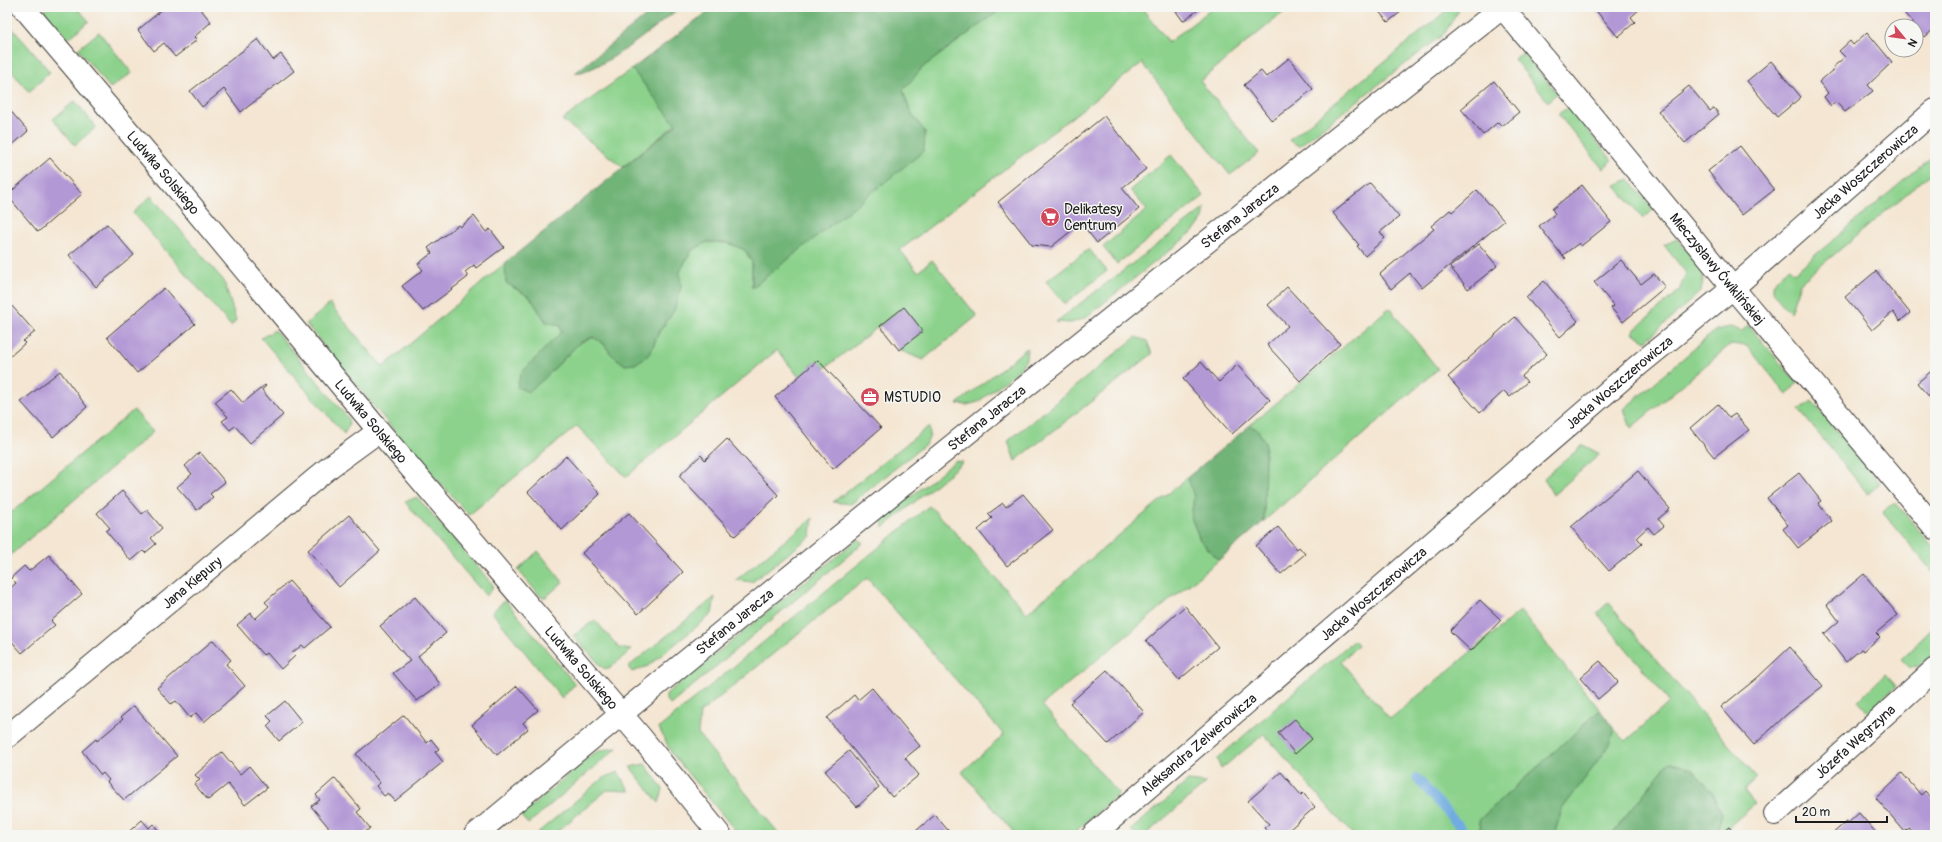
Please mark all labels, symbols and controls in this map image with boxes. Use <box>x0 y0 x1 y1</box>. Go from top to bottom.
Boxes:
north arrow <box>1884 18 1924 58</box>
text: N <box>1905 36 1920 50</box>
street label: Jacka Woszczerowicza <box>1809 121 1922 223</box>
street label: Ludwika Solskiego <box>123 127 203 219</box>
street label: Stefana Jaracza <box>1197 180 1283 252</box>
place label: Delikatesy Centrum <box>1064 201 1122 234</box>
supermarket icon: Delikatesy Centrum <box>1039 206 1061 228</box>
street label: Mieczysławy Ćwiklińskiej <box>1666 210 1768 328</box>
street label: Jacka Woszczerowicza <box>1562 333 1676 433</box>
street label: Ludwika Solskiego <box>331 376 411 467</box>
street label: Stefana Jaracza <box>944 382 1029 455</box>
office icon: MSTUDIO <box>859 386 881 408</box>
place label: MSTUDIO <box>884 389 941 406</box>
street label: Jacka Woszczerowicza <box>1317 543 1430 644</box>
street label: Jana Kiepury <box>159 553 226 613</box>
street label: Stefana Jaracza <box>693 585 777 659</box>
street label: Ludwika Solskiego <box>541 623 622 713</box>
street label: Aleksandra Zelwerowicza <box>1137 690 1260 799</box>
street label: Józefa Węgrzyna <box>1812 701 1899 783</box>
scale bar <box>1796 798 1887 824</box>
text: 20 m <box>1802 805 1831 820</box>

